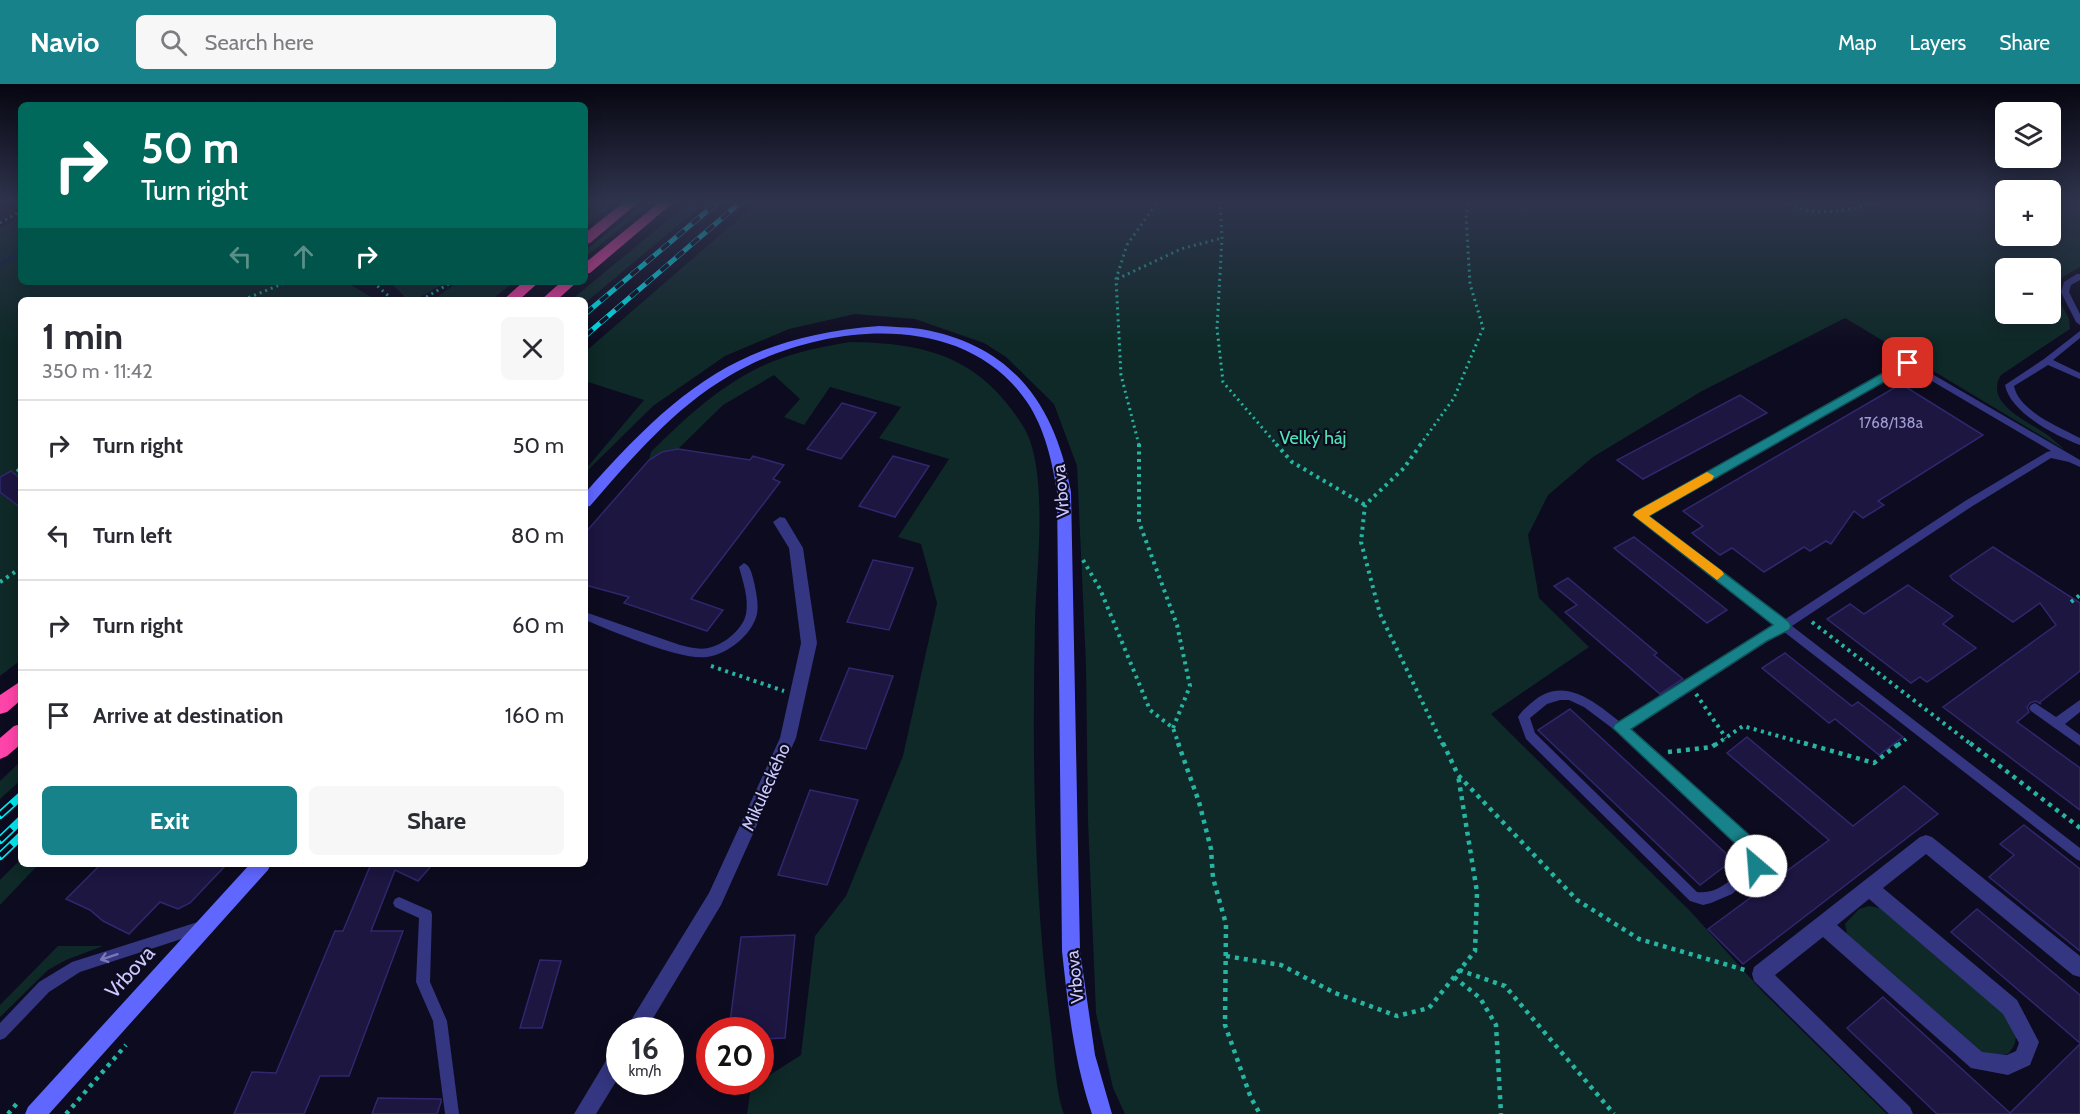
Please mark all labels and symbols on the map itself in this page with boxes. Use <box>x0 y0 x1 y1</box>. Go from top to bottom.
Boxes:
pin <box>1882 337 1933 388</box>
house number: 1768/138a <box>1859 414 1924 432</box>
park label: Velký háj <box>1280 427 1346 449</box>
street label: Vrbova <box>1048 463 1074 518</box>
street label: Mikuleckého <box>737 740 795 834</box>
position arrow <box>1724 834 1788 898</box>
street label: Vrbova <box>100 940 160 1003</box>
street label: Vrbova <box>1061 949 1089 1005</box>
one-way arrow <box>100 952 119 963</box>
speed limit sign: 20 <box>696 1017 774 1095</box>

